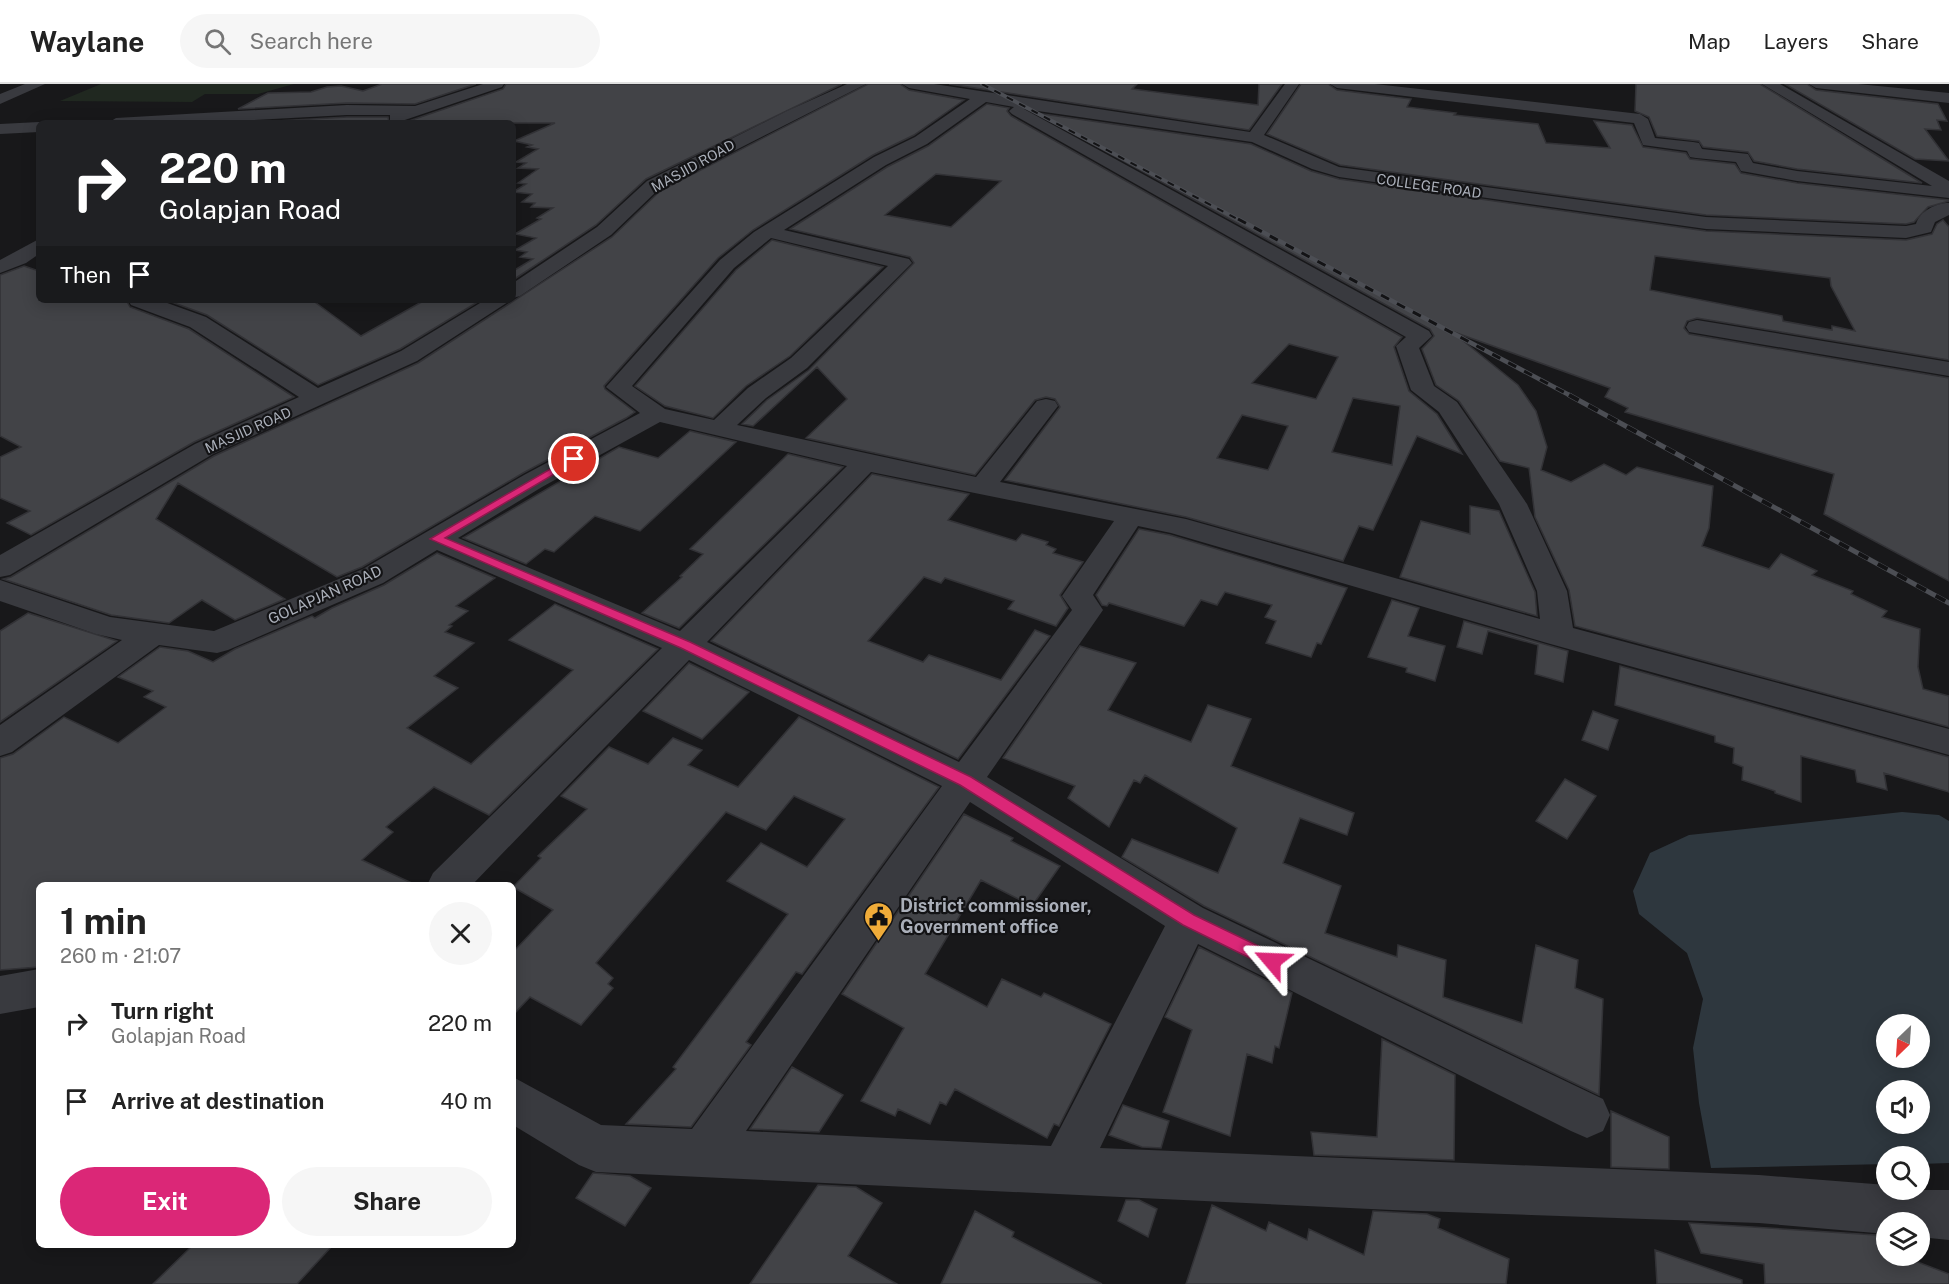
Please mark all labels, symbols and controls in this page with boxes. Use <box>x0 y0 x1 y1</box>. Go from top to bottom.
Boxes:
search box <box>180 14 600 68</box>
text: Waylane <box>30 25 144 58</box>
icon: search <box>201 25 234 58</box>
text: Search here <box>249 28 373 54</box>
text: Map <box>1688 29 1731 54</box>
text: Layers <box>1764 29 1828 54</box>
text: Share <box>1861 29 1919 54</box>
street label: MASJID ROAD <box>649 137 737 195</box>
text: 220 m <box>159 143 287 192</box>
icon: right <box>60 144 138 222</box>
street label: COLLEGE ROAD <box>1375 171 1483 201</box>
text: Golapjan Road <box>159 193 341 225</box>
icon: arrive <box>123 258 156 291</box>
text: Then <box>60 262 111 288</box>
street label: MASJID ROAD <box>202 404 294 456</box>
pin <box>548 433 599 484</box>
icon: arrive <box>557 442 590 475</box>
street label: GOLAPJAN ROAD <box>265 562 384 627</box>
place label: District commissioner, Government office <box>900 895 1092 937</box>
text: 1 min <box>60 900 147 942</box>
public building icon: District commissioner, Government office <box>863 900 895 942</box>
button: close <box>429 902 492 965</box>
position arrow <box>1240 929 1304 993</box>
text: 260 m · 21:07 <box>60 944 181 968</box>
text: Turn right <box>111 998 214 1024</box>
icon: right <box>60 1007 93 1040</box>
text: 220 m <box>428 1010 492 1036</box>
north arrow <box>1876 1014 1930 1068</box>
map controls <box>1876 1014 1930 1266</box>
text: Golapjan Road <box>111 1024 246 1048</box>
button: sound <box>1876 1080 1930 1134</box>
icon: arrive <box>60 1085 93 1118</box>
text: Arrive at destination <box>111 1088 324 1114</box>
text: 40 m <box>440 1088 492 1114</box>
button: search <box>1876 1146 1930 1200</box>
button: Exit <box>60 1167 270 1236</box>
button: Share <box>282 1167 492 1236</box>
button: layers <box>1876 1212 1930 1266</box>

